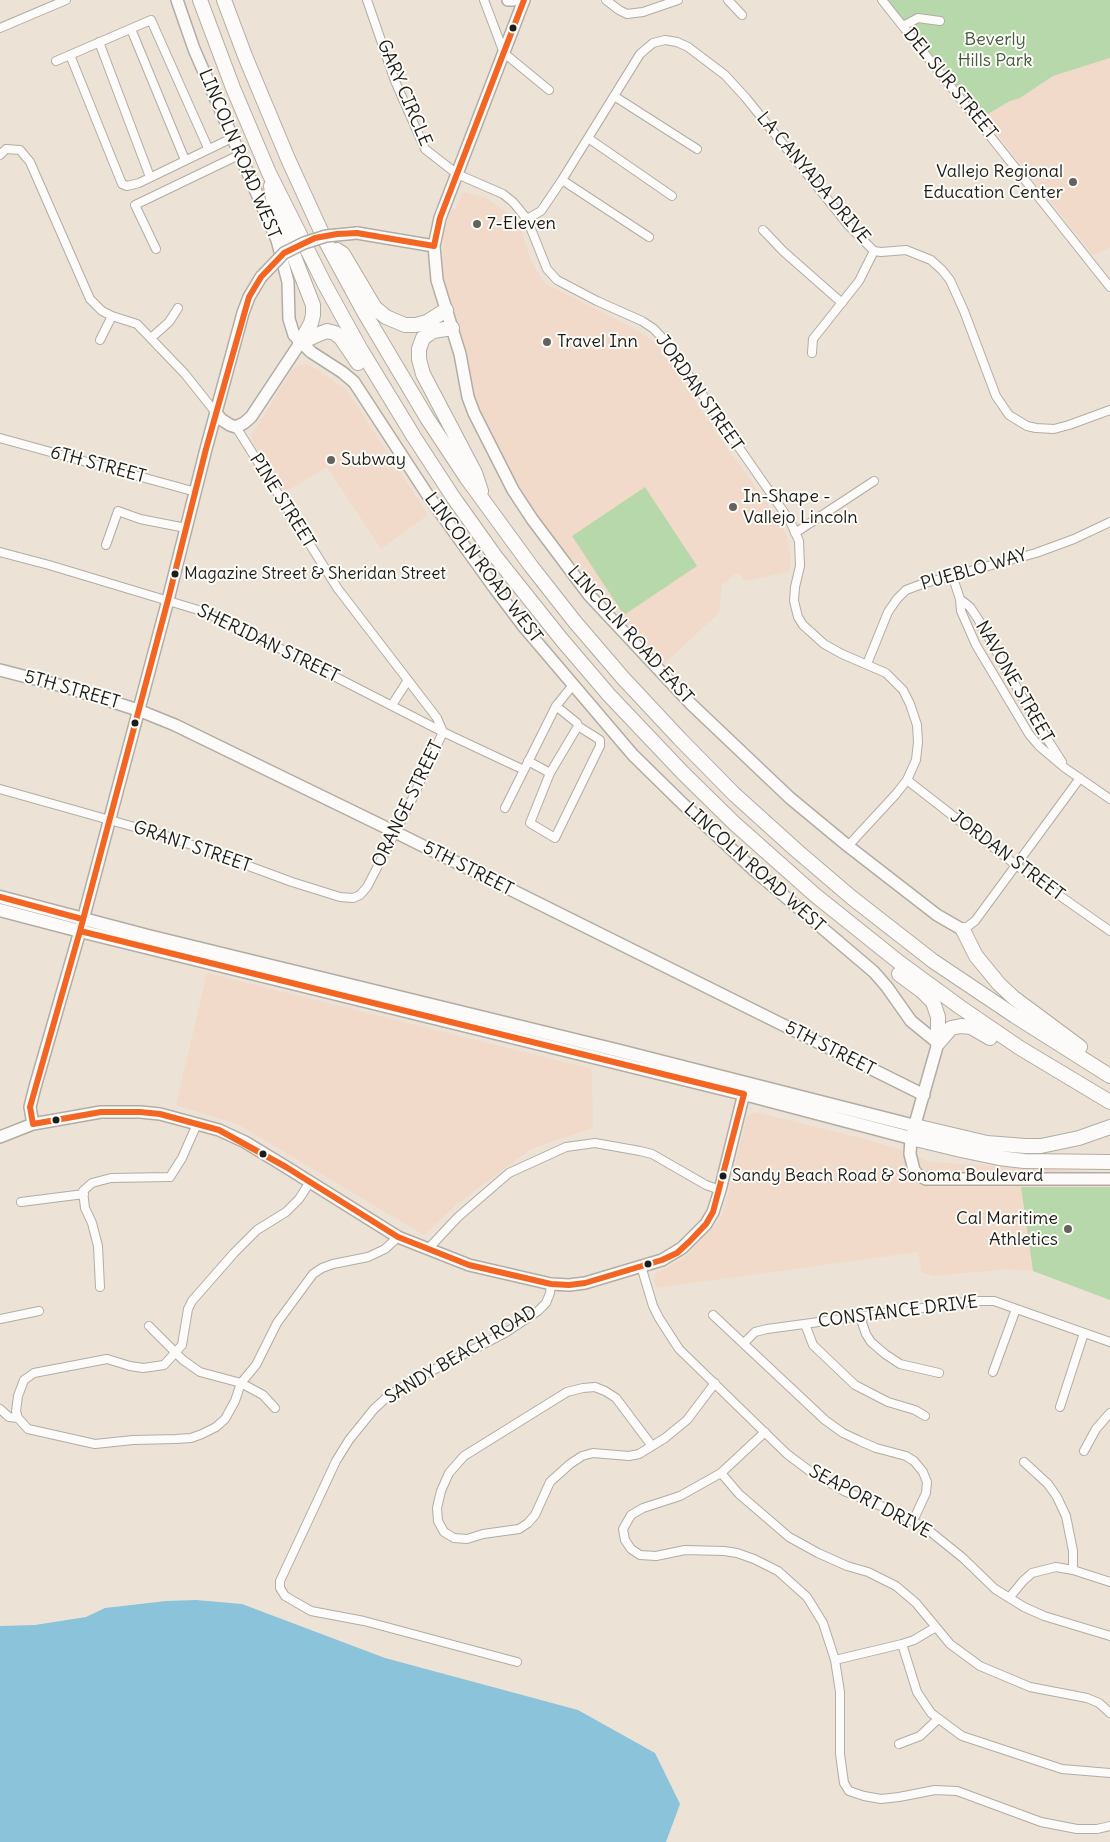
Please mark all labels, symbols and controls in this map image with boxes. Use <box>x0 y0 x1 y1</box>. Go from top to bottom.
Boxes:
unlabelled marker <box>508 23 518 33</box>
street label: DEL SUR STREET <box>899 24 1001 144</box>
park label: Beverly Hills Park <box>958 29 1032 72</box>
street label: GARY CIRCLE <box>372 37 436 149</box>
street label: LINCOLN ROAD WEST <box>193 66 285 242</box>
street label: LA CANYADA DRIVE <box>752 108 874 248</box>
place label: Vallejo Regional Education Center <box>923 161 1063 203</box>
marker: Vallejo Regional Education Center <box>1067 176 1079 188</box>
place label: 7-Eleven <box>487 213 556 235</box>
marker: 7-Eleven <box>471 218 483 230</box>
place label: Travel Inn <box>557 331 638 353</box>
street label: JORDAN STREET <box>651 331 747 455</box>
marker: Travel Inn <box>541 336 553 348</box>
street label: 6TH STREET <box>48 442 148 488</box>
place label: Subway <box>341 449 406 471</box>
street label: PINE STREET <box>244 450 320 552</box>
marker: Subway <box>325 454 337 466</box>
place label: In-Shape - Vallejo Lincoln <box>743 486 858 528</box>
street label: LINCOLN ROAD WEST <box>420 489 546 647</box>
marker: In-Shape - Vallejo Lincoln <box>727 501 739 513</box>
street label: PUEBLO WAY <box>918 545 1030 595</box>
street label: LINCOLN ROAD EAST <box>563 562 697 708</box>
place label: Magazine Street & Sheridan Street <box>184 564 446 584</box>
marker: Magazine Street & Sheridan Street <box>170 569 180 579</box>
street label: SHERIDAN STREET <box>194 600 342 688</box>
street label: NAVONE STREET <box>970 617 1058 747</box>
street label: 5TH STREET <box>22 666 122 714</box>
unlabelled marker <box>130 718 140 728</box>
street label: ORANGE STREET <box>368 737 448 871</box>
street label: LINCOLN ROAD WEST <box>679 799 829 937</box>
street label: JORDAN STREET <box>946 806 1068 906</box>
street label: GRANT STREET <box>130 817 254 877</box>
street label: 5TH STREET <box>419 837 517 901</box>
street label: 5TH STREET <box>781 1017 879 1081</box>
unlabelled marker <box>51 1115 61 1125</box>
unlabelled marker <box>258 1149 268 1159</box>
place label: Sandy Beach Road & Sonoma Boulevard <box>732 1166 1043 1186</box>
marker: Sandy Beach Road & Sonoma Boulevard <box>718 1171 728 1181</box>
place label: Cal Maritime Athletics <box>956 1208 1058 1250</box>
marker: Cal Maritime Athletics <box>1062 1223 1074 1235</box>
unlabelled marker <box>643 1259 653 1269</box>
street label: CONSTANCE DRIVE <box>817 1291 979 1333</box>
street label: SANDY BEACH ROAD <box>381 1301 541 1409</box>
street label: SEAPORT DRIVE <box>805 1461 935 1543</box>

